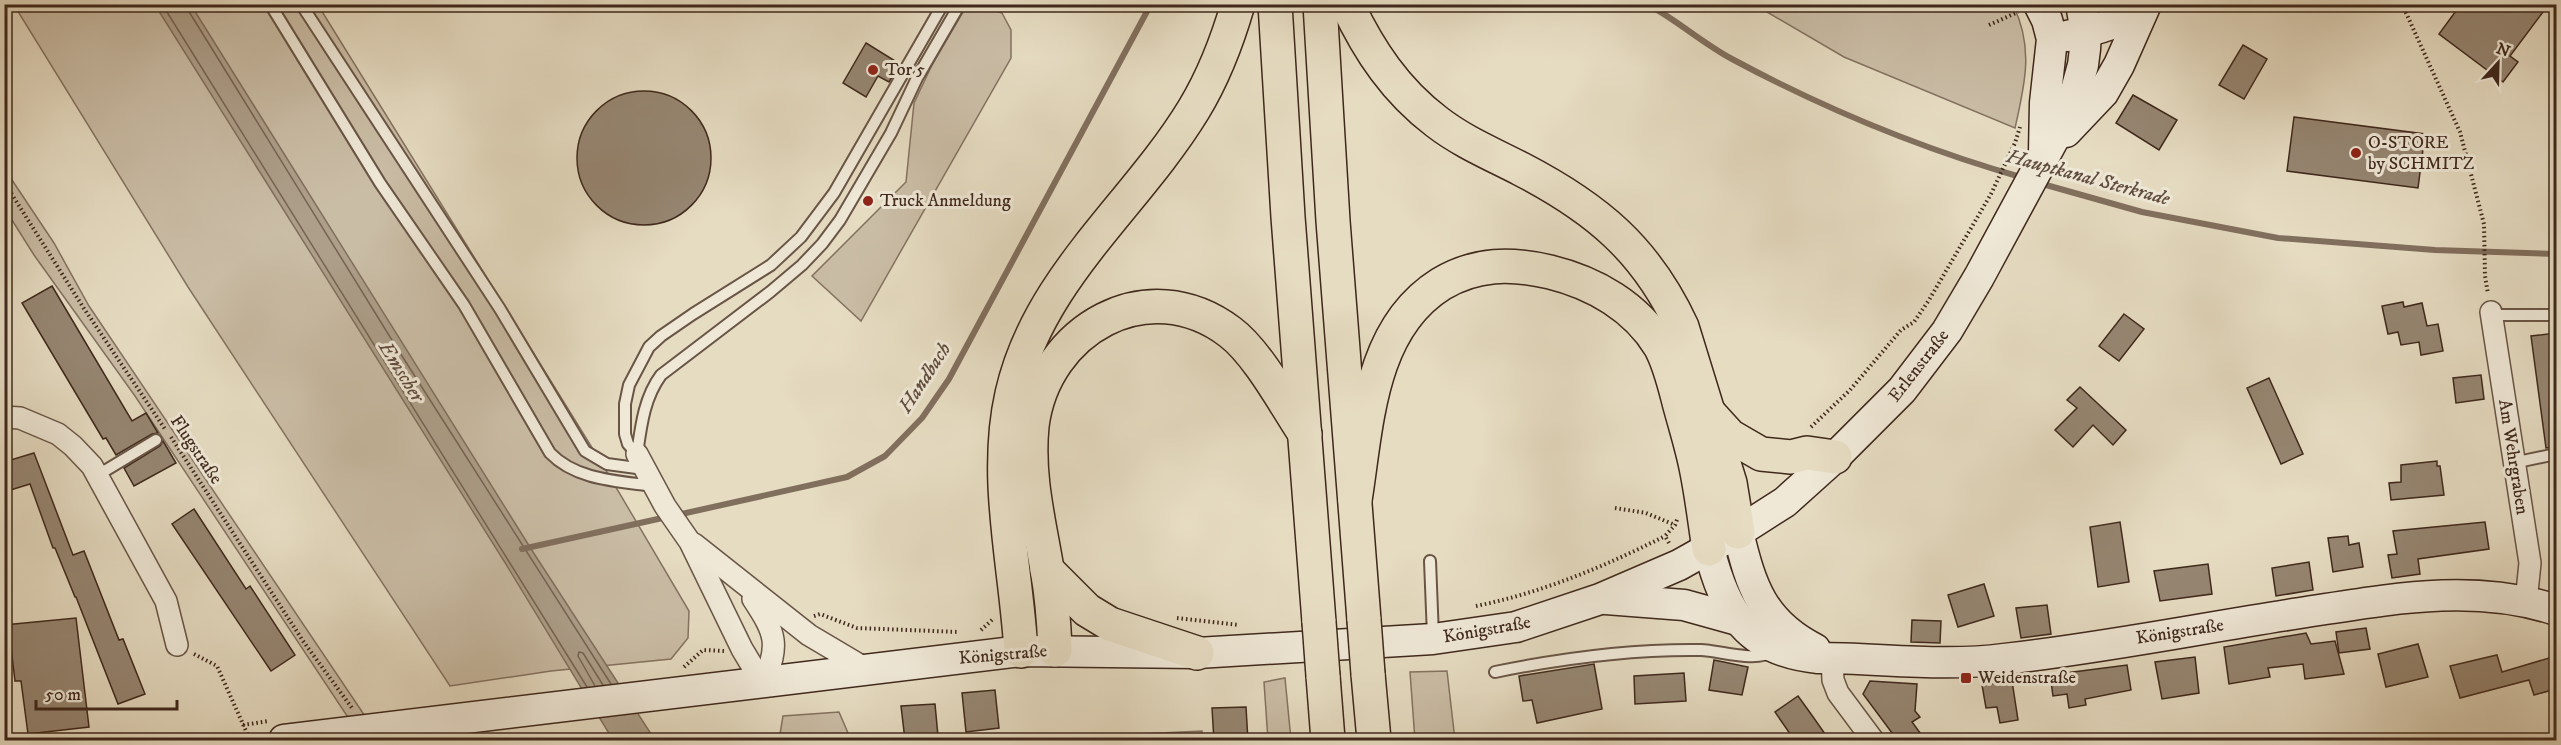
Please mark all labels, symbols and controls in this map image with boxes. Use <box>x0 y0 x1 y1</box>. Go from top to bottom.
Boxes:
north arrow <box>2468 33 2528 93</box>
text: N <box>2493 38 2513 62</box>
place label: Tor 5 <box>885 59 925 81</box>
marker: Tor 5 <box>866 63 880 77</box>
place label: O-STORE by SCHMITZ <box>2368 132 2475 175</box>
water label: Hauptkanal Sterkrade <box>2003 144 2173 212</box>
marker: O-STORE by SCHMITZ <box>2349 146 2363 160</box>
place label: Truck Anmeldung <box>880 190 1011 212</box>
marker: Truck Anmeldung <box>861 194 875 208</box>
street label: Erlenstraße <box>1884 325 1954 407</box>
water label: Emscher <box>372 336 430 409</box>
water label: Handbach <box>893 338 957 419</box>
street label: Am Wehrgraben <box>2493 398 2533 517</box>
street label: Flugstraße <box>165 411 227 489</box>
street label: Königstraße <box>1442 611 1532 649</box>
street label: Königstraße <box>2135 614 2225 650</box>
street label: Königstraße <box>958 640 1048 670</box>
place label: Weidenstraße <box>1977 667 2076 689</box>
marker: Weidenstraße <box>1959 671 1973 685</box>
scale bar <box>36 673 177 711</box>
text: 50 m <box>45 684 81 706</box>

